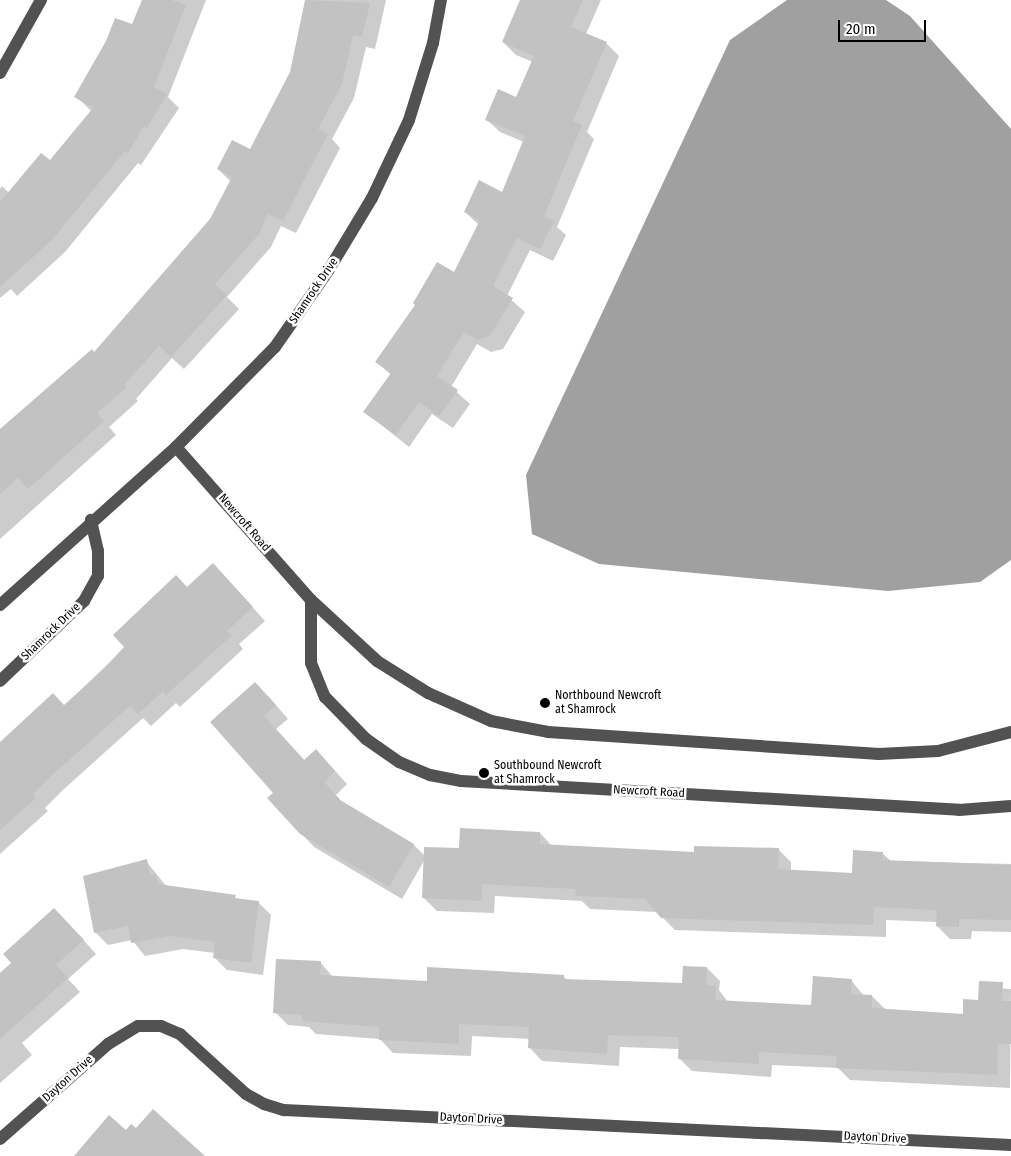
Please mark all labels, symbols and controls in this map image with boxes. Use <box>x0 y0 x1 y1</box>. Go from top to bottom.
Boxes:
scale bar <box>841 10 928 42</box>
text: 20 m <box>846 20 876 38</box>
street label: Shamrock Drive <box>287 255 341 327</box>
street label: Newcroft Road <box>215 491 273 555</box>
street label: Shamrock Drive <box>18 600 84 664</box>
place label: Northbound Newcroft at Shamrock <box>555 689 662 717</box>
marker: Northbound Newcroft at Shamrock <box>539 697 551 709</box>
place label: Southbound Newcroft at Shamrock <box>494 759 601 787</box>
marker: Southbound Newcroft at Shamrock <box>478 767 490 779</box>
street label: Newcroft Road <box>613 783 685 801</box>
street label: Dayton Drive <box>40 1053 96 1105</box>
street label: Dayton Drive <box>439 1110 503 1128</box>
street label: Dayton Drive <box>843 1129 907 1147</box>

